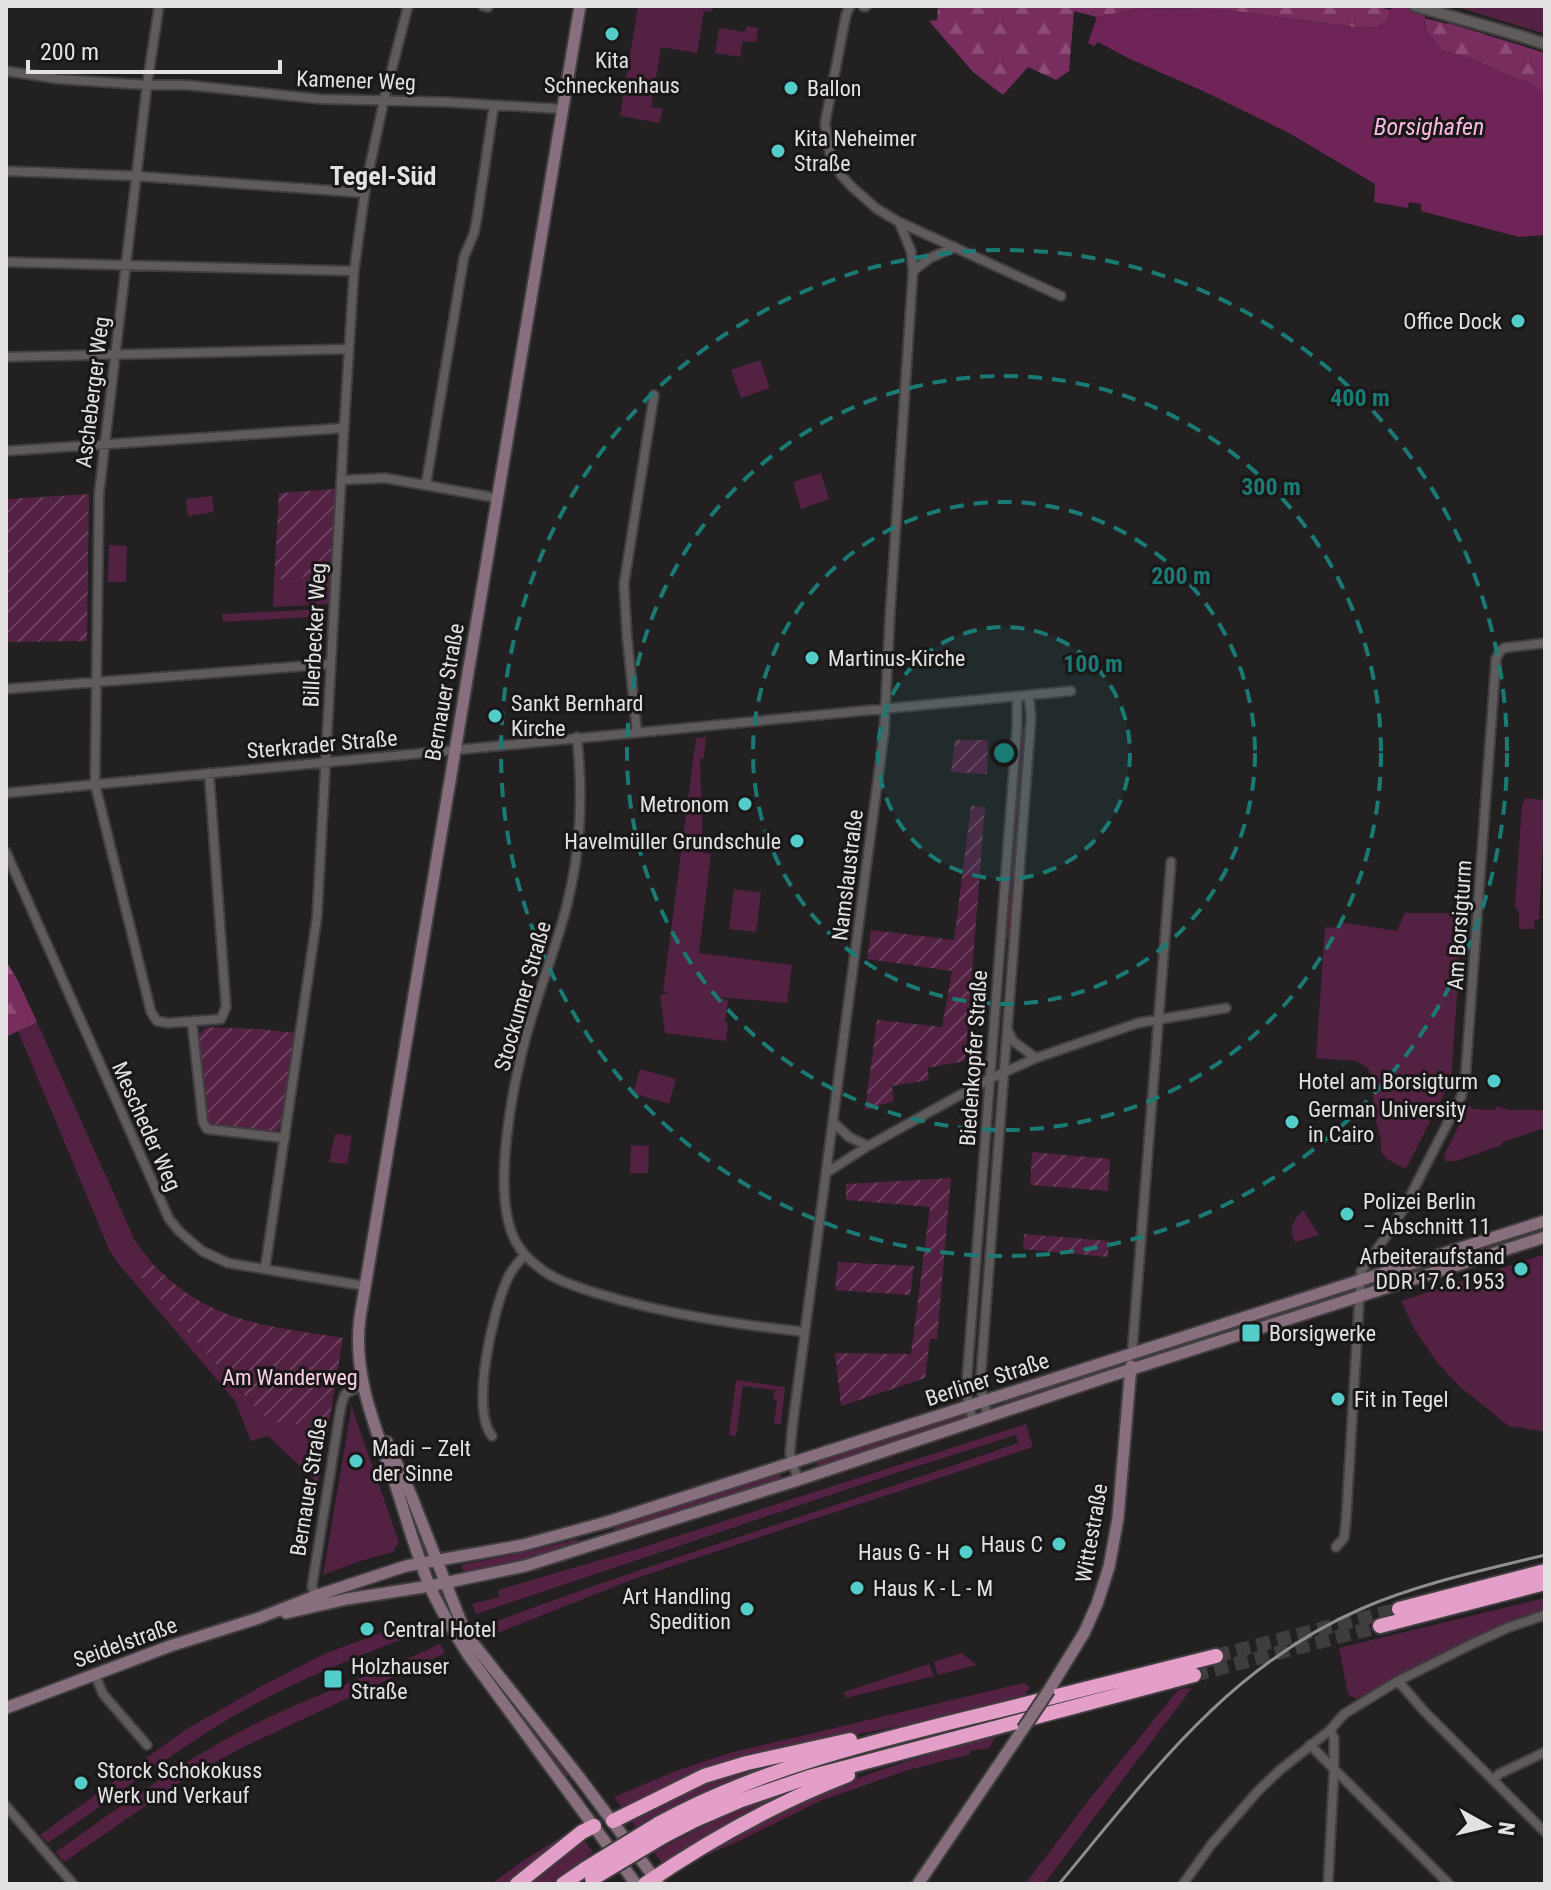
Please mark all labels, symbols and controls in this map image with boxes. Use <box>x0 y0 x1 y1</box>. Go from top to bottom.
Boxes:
scale bar <box>28 24 280 74</box>
marker: Kita Schneckenhaus <box>603 25 621 43</box>
text: 200 m <box>40 38 99 66</box>
place label: Kita Schneckenhaus <box>544 48 680 98</box>
street label: Kamener Weg <box>296 66 416 95</box>
place label: Ballon <box>807 76 861 101</box>
marker: Ballon <box>782 79 800 97</box>
water label: Borsighafen <box>1374 113 1484 141</box>
place label: Kita Neheimer Straße <box>794 126 917 176</box>
marker: Kita Neheimer Straße <box>769 142 787 160</box>
district label: Tegel-Süd <box>330 161 436 191</box>
place label: Office Dock <box>1403 309 1502 334</box>
marker: Office Dock <box>1509 312 1527 330</box>
street label: Ascheberger Weg <box>71 315 114 469</box>
text: 400 m <box>1330 384 1390 412</box>
text: 300 m <box>1241 473 1301 501</box>
street label: Billerbecker Weg <box>298 562 331 708</box>
text: 200 m <box>1151 562 1211 590</box>
street label: Bernauer Straße <box>420 621 469 763</box>
place label: Martinus-Kirche <box>828 646 965 671</box>
marker: Martinus-Kirche <box>803 649 821 667</box>
text: 100 m <box>1063 650 1123 678</box>
place label: Sankt Bernhard Kirche <box>511 691 643 741</box>
marker: Sankt Bernhard Kirche <box>486 707 504 725</box>
street label: Sterkrader Straße <box>246 725 398 764</box>
centre of rings <box>990 739 1018 767</box>
place label: Metronom <box>640 792 729 817</box>
marker: Metronom <box>736 795 754 813</box>
street label: Namslaustraße <box>827 808 868 942</box>
place label: Havelmüller Grundschule <box>564 829 781 854</box>
marker: Havelmüller Grundschule <box>788 832 806 850</box>
street label: Am Borsigturm <box>1442 859 1477 991</box>
street label: Stockumer Straße <box>489 918 556 1074</box>
street label: Biedenkopfer Straße <box>955 969 992 1147</box>
street label: Mescheder Weg <box>107 1058 186 1195</box>
place label: Hotel am Borsigturm <box>1298 1069 1478 1094</box>
marker: Hotel am Borsigturm <box>1485 1072 1503 1090</box>
place label: German University in Cairo <box>1308 1097 1466 1147</box>
marker: German University in Cairo <box>1283 1113 1301 1131</box>
place label: Polizei Berlin – Abschnitt 11 <box>1363 1189 1491 1239</box>
marker: Polizei Berlin – Abschnitt 11 <box>1338 1205 1356 1223</box>
place label: Arbeiteraufstand DDR 17.6.1953 <box>1360 1244 1505 1294</box>
marker: Arbeiteraufstand DDR 17.6.1953 <box>1512 1260 1530 1278</box>
place label: Borsigwerke <box>1269 1321 1376 1346</box>
marker: Borsigwerke <box>1240 1322 1262 1344</box>
street label: Berliner Straße <box>922 1348 1052 1411</box>
park label: Am Wanderweg <box>222 1365 358 1390</box>
place label: Fit in Tegel <box>1354 1387 1448 1412</box>
marker: Fit in Tegel <box>1329 1390 1347 1408</box>
street label: Bernauer Straße <box>285 1416 332 1558</box>
place label: Madi – Zelt der Sinne <box>372 1436 471 1486</box>
marker: Madi – Zelt der Sinne <box>347 1452 365 1470</box>
street label: Wittestraße <box>1070 1482 1113 1585</box>
place label: Haus C <box>981 1532 1043 1557</box>
marker: Haus C <box>1050 1535 1068 1553</box>
place label: Haus G - H <box>858 1540 950 1565</box>
marker: Haus G - H <box>957 1543 975 1561</box>
place label: Haus K - L - M <box>873 1576 993 1601</box>
marker: Haus K - L - M <box>848 1579 866 1597</box>
place label: Art Handling Spedition <box>622 1584 731 1634</box>
marker: Art Handling Spedition <box>738 1600 756 1618</box>
street label: Seidelstraße <box>70 1612 180 1673</box>
place label: Central Hotel <box>383 1617 496 1642</box>
marker: Central Hotel <box>358 1620 376 1638</box>
place label: Holzhauser Straße <box>351 1654 450 1704</box>
marker: Holzhauser Straße <box>322 1668 344 1690</box>
place label: Storck Schokokuss Werk und Verkauf <box>97 1758 262 1808</box>
marker: Storck Schokokuss Werk und Verkauf <box>72 1774 90 1792</box>
north arrow <box>1447 1786 1527 1866</box>
text: N <box>1493 1820 1520 1837</box>

